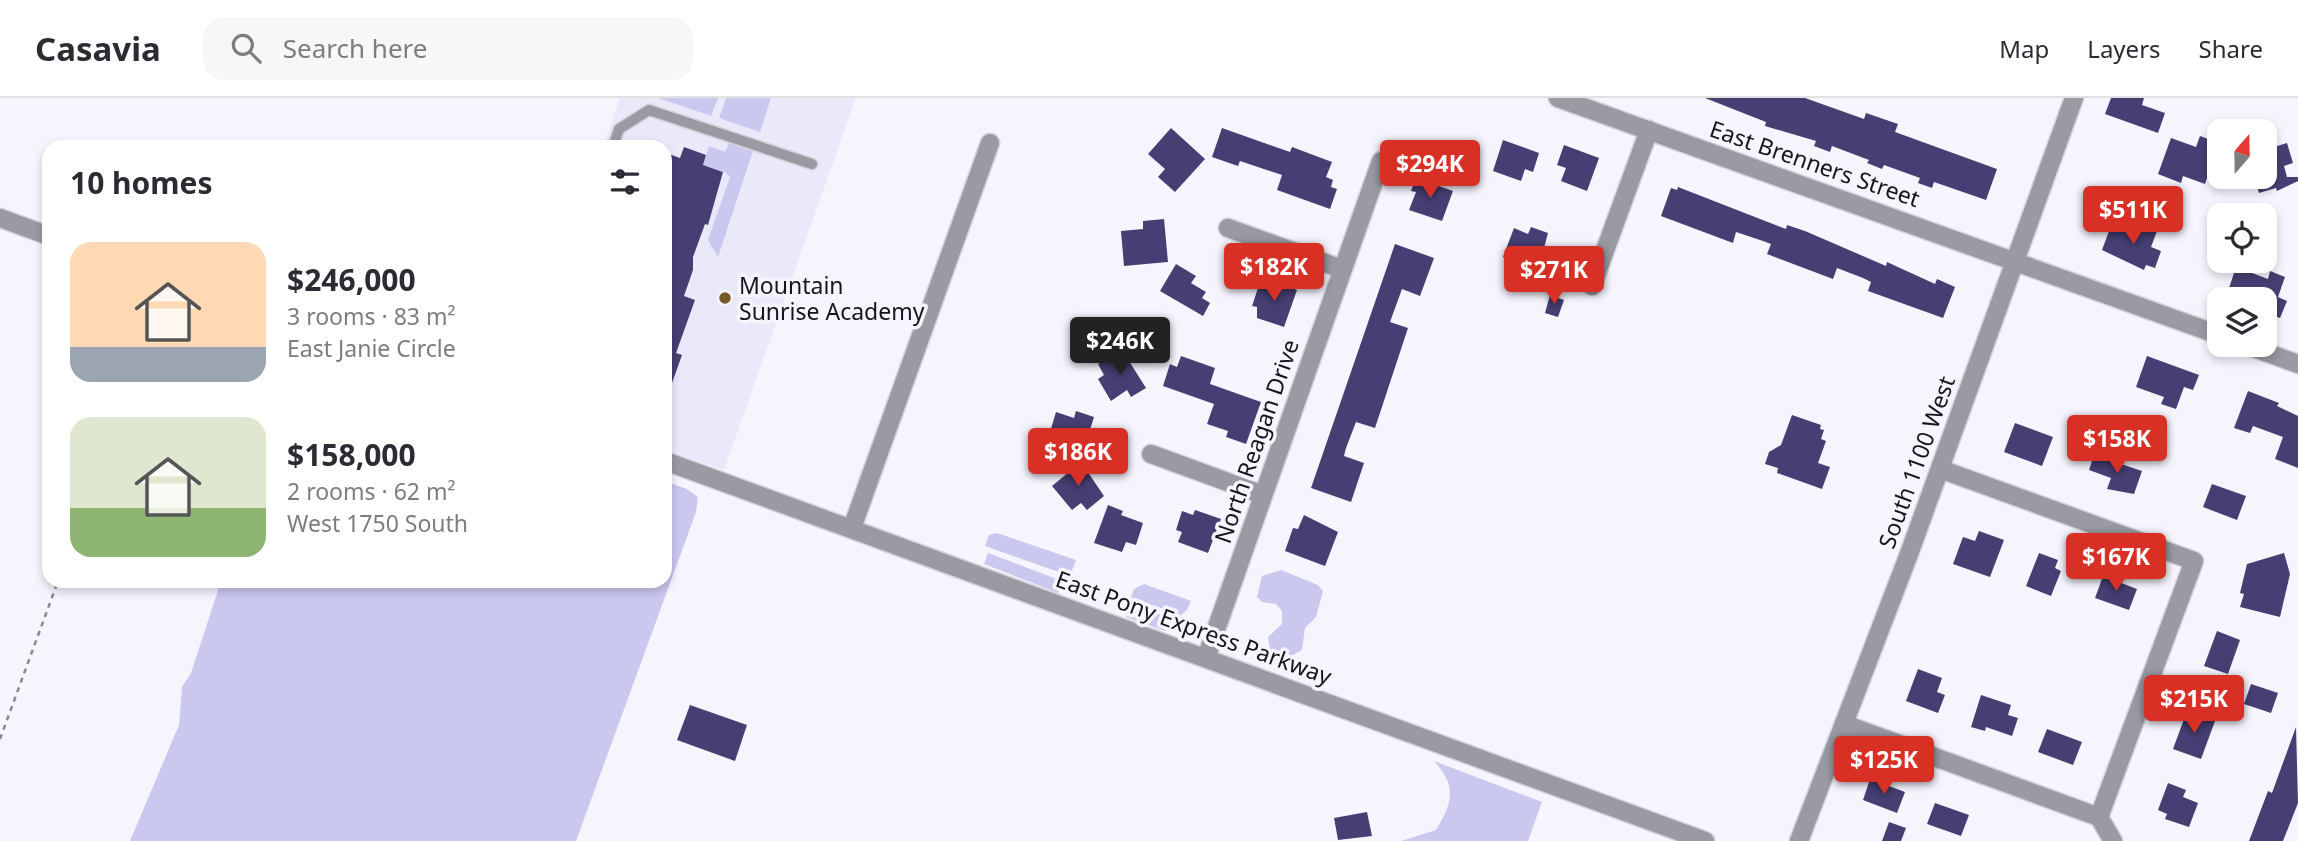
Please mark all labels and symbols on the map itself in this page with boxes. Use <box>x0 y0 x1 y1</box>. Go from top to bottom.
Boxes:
street label: East Brenners Street <box>1706 112 1924 214</box>
north arrow <box>2207 119 2277 189</box>
pin: $294K <box>1381 140 1479 200</box>
pin: $511K <box>2084 186 2182 246</box>
pin: $182K <box>1225 244 1323 303</box>
pin: $271K <box>1505 246 1603 306</box>
place label: Mountain Sunrise Academy <box>739 269 925 327</box>
marker: Mountain Sunrise Academy <box>717 290 733 306</box>
pin: $246K <box>1071 317 1169 377</box>
street label: North Reagan Drive <box>1206 335 1306 547</box>
street label: South 1100 West <box>1870 371 1962 553</box>
pin: $158K <box>2068 416 2166 475</box>
pin: $186K <box>1029 428 1127 488</box>
pin: $167K <box>2067 533 2165 593</box>
street label: East Pony Express Parkway <box>1052 562 1337 692</box>
pin: $215K <box>2145 676 2243 735</box>
pin: $125K <box>1835 736 1933 796</box>

